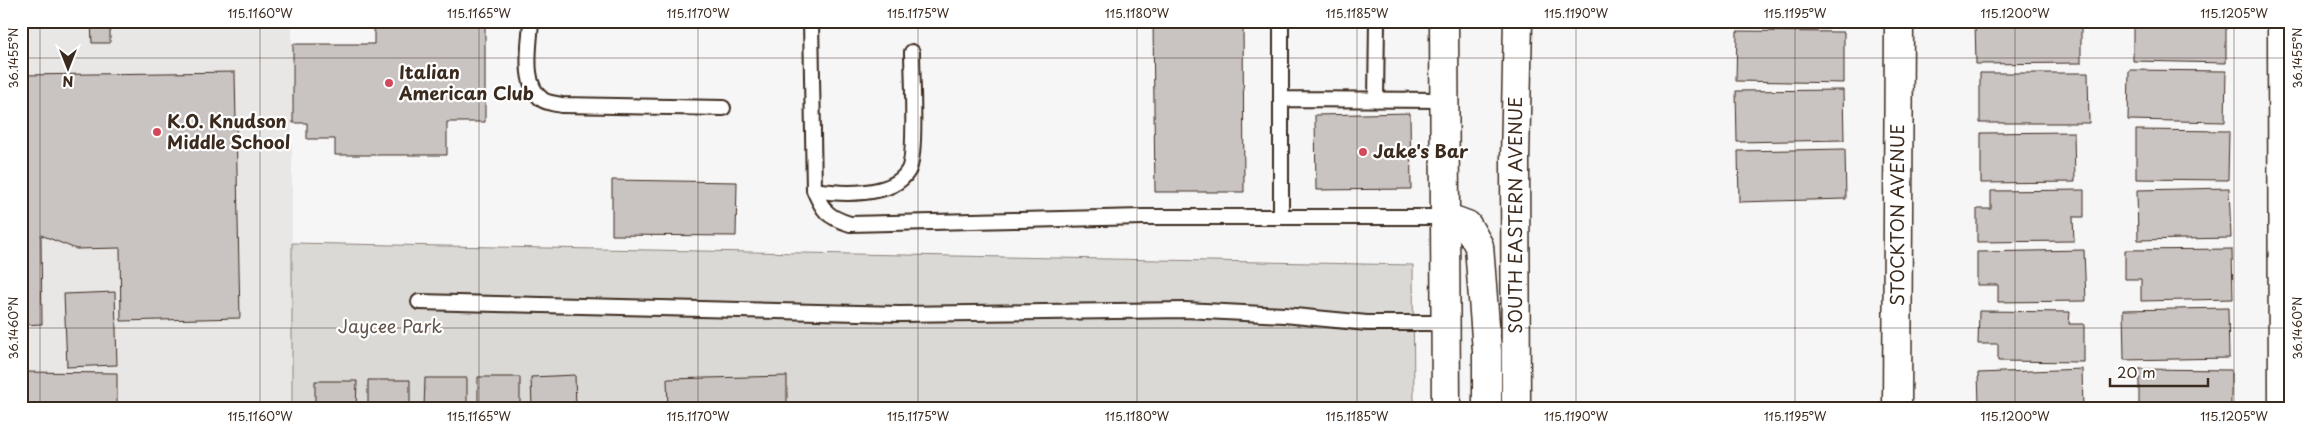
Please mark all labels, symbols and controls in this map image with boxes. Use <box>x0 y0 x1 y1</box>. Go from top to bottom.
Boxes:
text: 115.1160°W <box>227 4 293 22</box>
text: 115.1165°W <box>447 4 512 22</box>
text: 115.1170°W <box>666 4 730 22</box>
text: 115.1175°W <box>887 4 950 22</box>
text: 115.1180°W <box>1105 4 1170 22</box>
text: 115.1185°W <box>1326 4 1389 22</box>
text: 115.1190°W <box>1544 4 1609 22</box>
text: 115.1195°W <box>1764 4 1827 22</box>
text: 115.1200°W <box>1981 4 2050 22</box>
text: 115.1205°W <box>2200 4 2268 22</box>
text: 36.1455°N <box>4 28 22 88</box>
text: 36.1455°N <box>2288 28 2306 88</box>
north arrow <box>42 42 92 92</box>
place label: Italian American Club <box>398 58 534 106</box>
text: N <box>62 71 74 92</box>
marker: Italian American Club <box>383 77 395 89</box>
street label: SOUTH EASTERN AVENUE <box>1501 96 1528 334</box>
place label: K.O. Knudson Middle School <box>167 107 290 155</box>
street label: STOCKTON AVENUE <box>1883 124 1910 306</box>
marker: K.O. Knudson Middle School <box>151 126 163 138</box>
place label: Jake's Bar <box>1373 137 1469 164</box>
marker: Jake's Bar <box>1357 146 1369 158</box>
text: 36.1460°N <box>4 297 22 359</box>
text: 36.1460°N <box>2288 297 2306 359</box>
park label: Jaycee Park <box>338 312 442 339</box>
scale bar <box>2110 355 2207 387</box>
text: 20 m <box>2117 360 2156 383</box>
text: 115.1160°W <box>227 407 293 425</box>
text: 115.1165°W <box>447 407 512 425</box>
text: 115.1170°W <box>666 407 730 425</box>
text: 115.1175°W <box>887 407 950 425</box>
text: 115.1180°W <box>1105 407 1170 425</box>
text: 115.1185°W <box>1326 407 1389 425</box>
text: 115.1190°W <box>1544 407 1609 425</box>
text: 115.1195°W <box>1764 407 1827 425</box>
text: 115.1200°W <box>1981 407 2050 425</box>
text: 115.1205°W <box>2200 407 2268 425</box>

